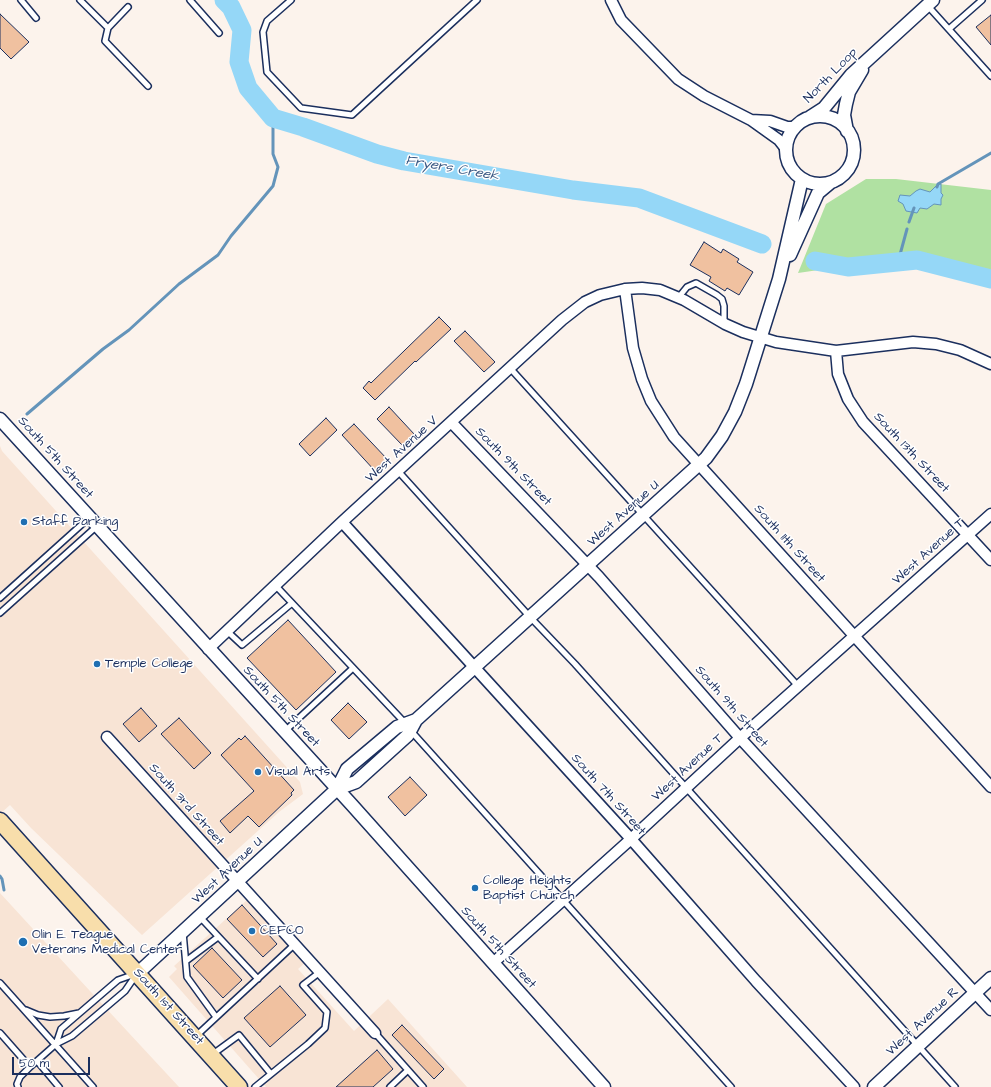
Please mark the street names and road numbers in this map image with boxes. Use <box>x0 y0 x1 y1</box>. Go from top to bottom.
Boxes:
street label: North Loop <box>801 45 861 107</box>
street label: South 13th Street <box>870 409 952 497</box>
street label: West Avenue V <box>363 413 441 487</box>
street label: South 5th Street <box>14 414 96 502</box>
street label: South 9th Street <box>471 424 555 510</box>
street label: West Avenue U <box>585 478 663 550</box>
street label: South 11th Street <box>750 502 828 586</box>
street label: West Avenue T <box>890 515 968 589</box>
street label: South 5th Street <box>239 663 323 751</box>
street label: South 9th Street <box>691 663 771 751</box>
street label: West Avenue T <box>649 731 727 805</box>
street label: South 7th Street <box>567 751 649 839</box>
street label: South 3rd Street <box>145 761 227 849</box>
street label: West Avenue U <box>189 834 267 908</box>
street label: South 5th Street <box>457 904 539 992</box>
street label: South 1st Street <box>129 965 207 1049</box>
street label: West Avenue R <box>884 985 962 1059</box>

